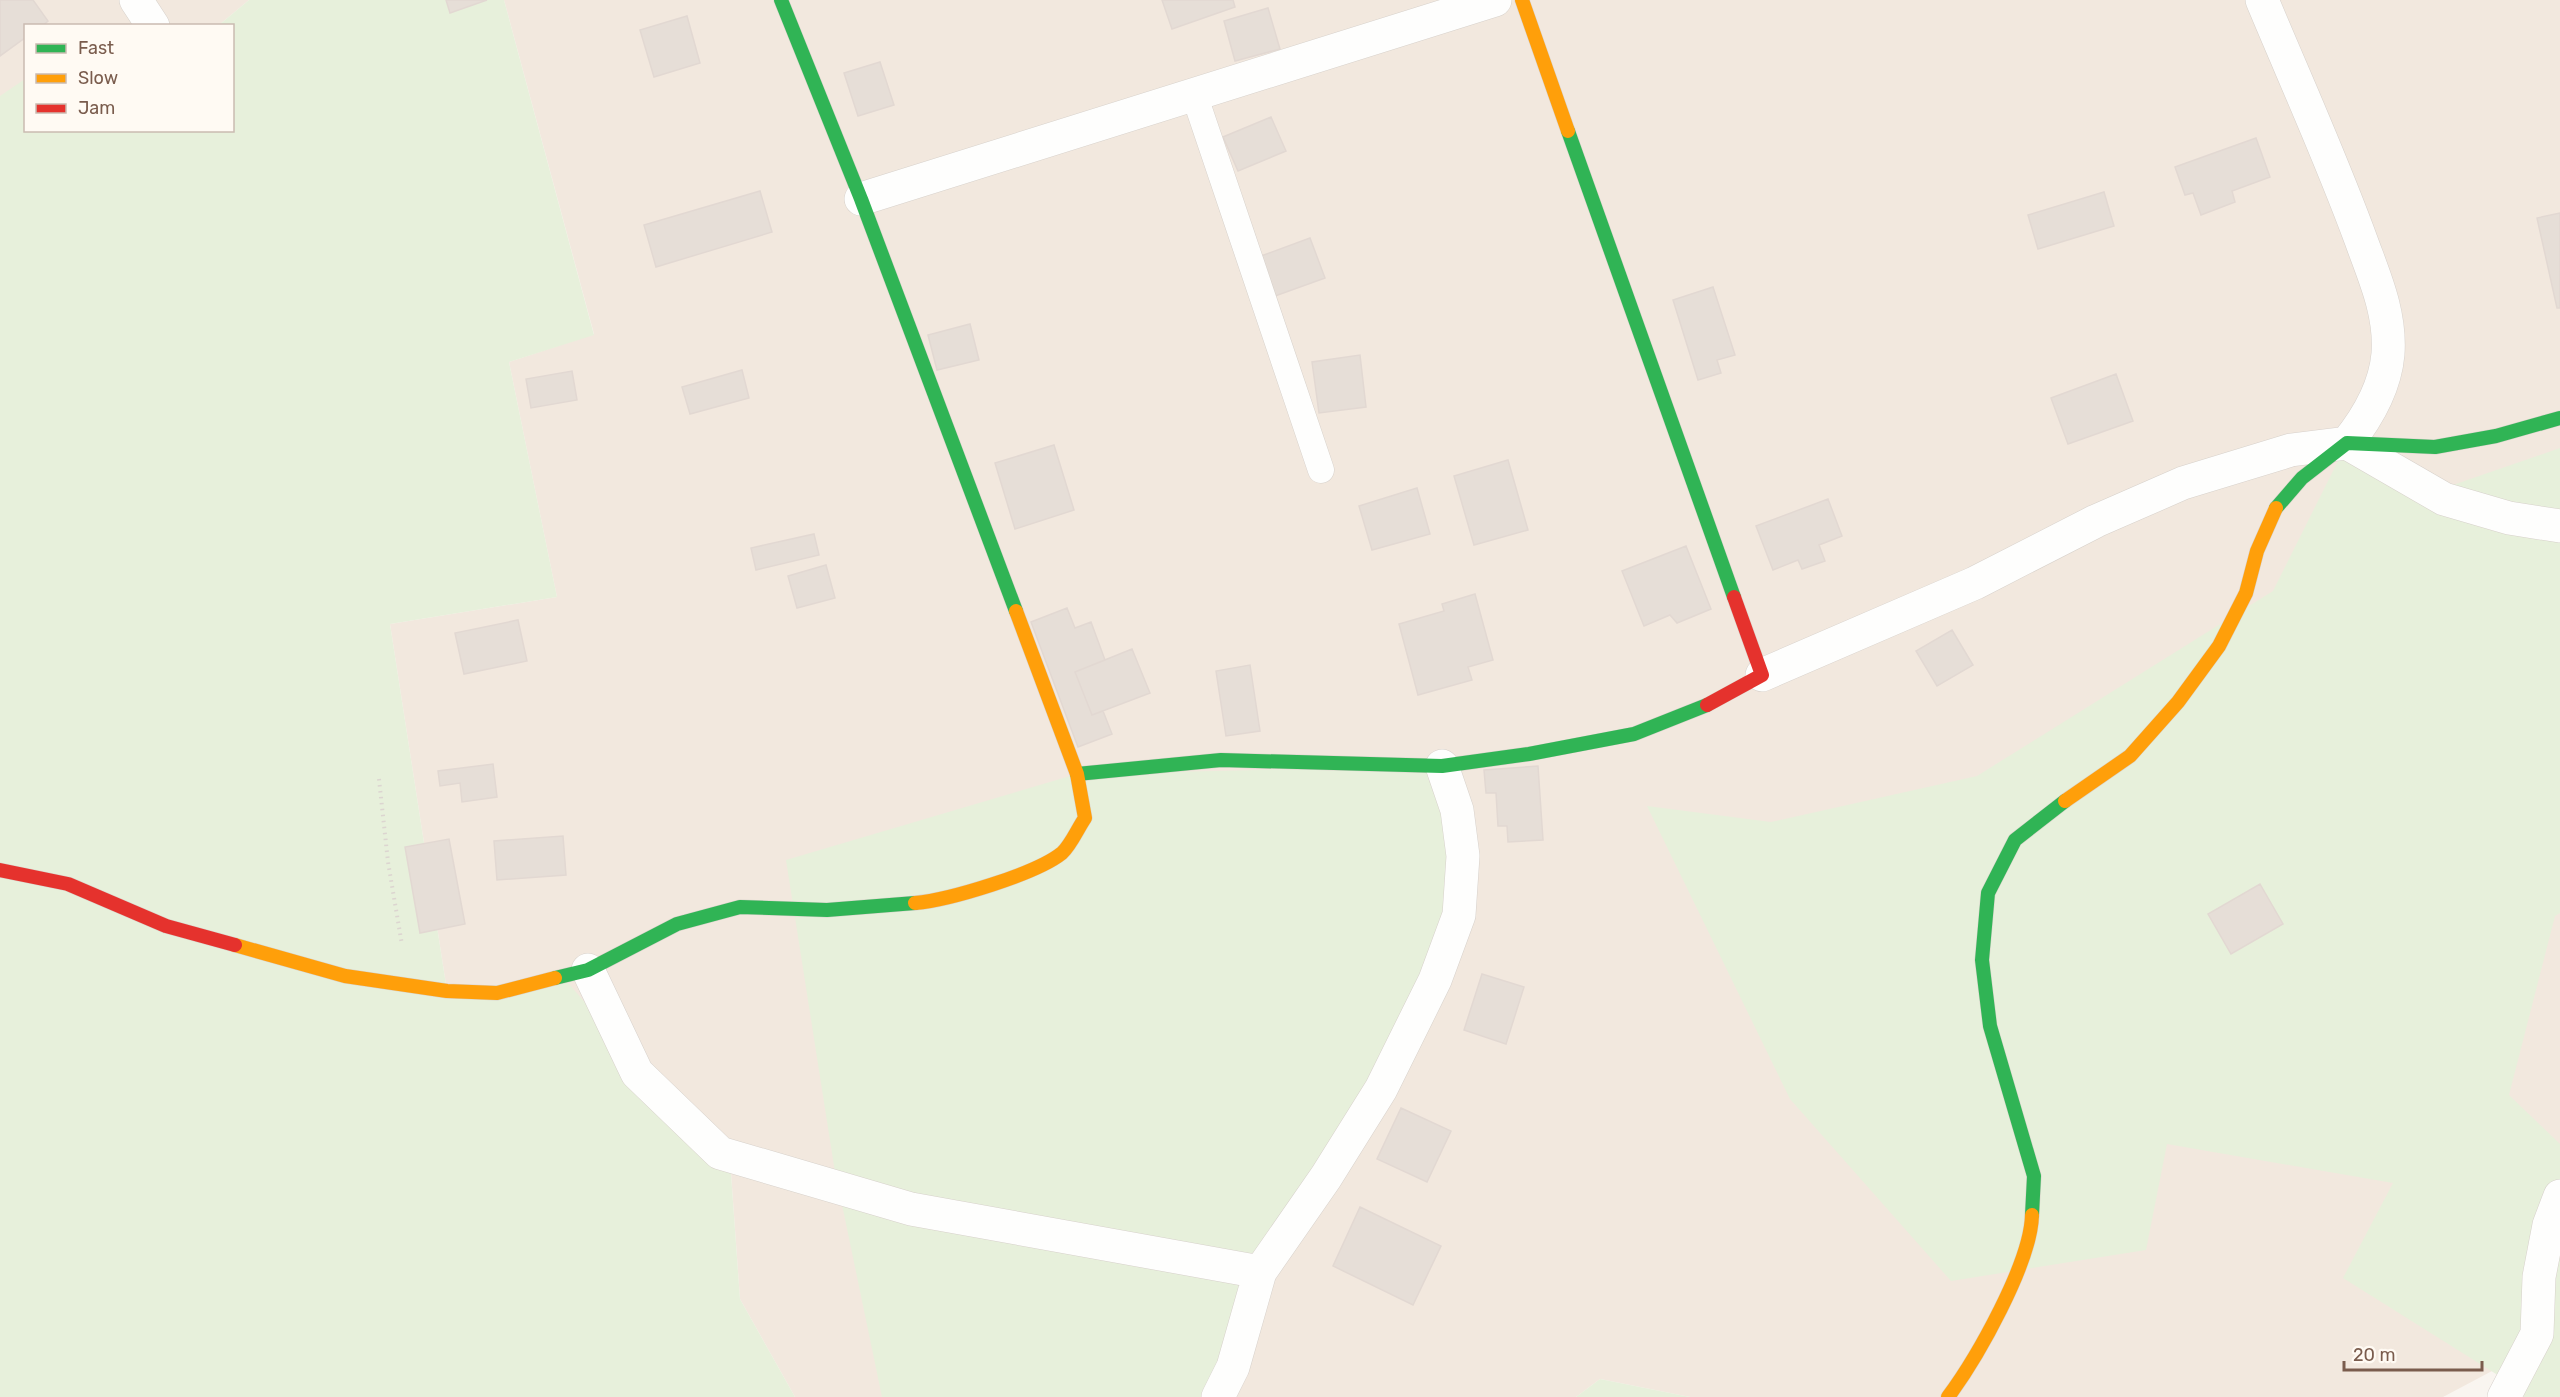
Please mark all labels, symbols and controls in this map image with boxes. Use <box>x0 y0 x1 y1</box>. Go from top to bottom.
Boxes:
legend <box>24 24 234 132</box>
text: Fast <box>78 37 114 59</box>
text: Slow <box>78 67 118 89</box>
text: Jam <box>78 97 115 119</box>
scale bar <box>2344 1334 2482 1372</box>
text: 20 m <box>2353 1344 2395 1366</box>

